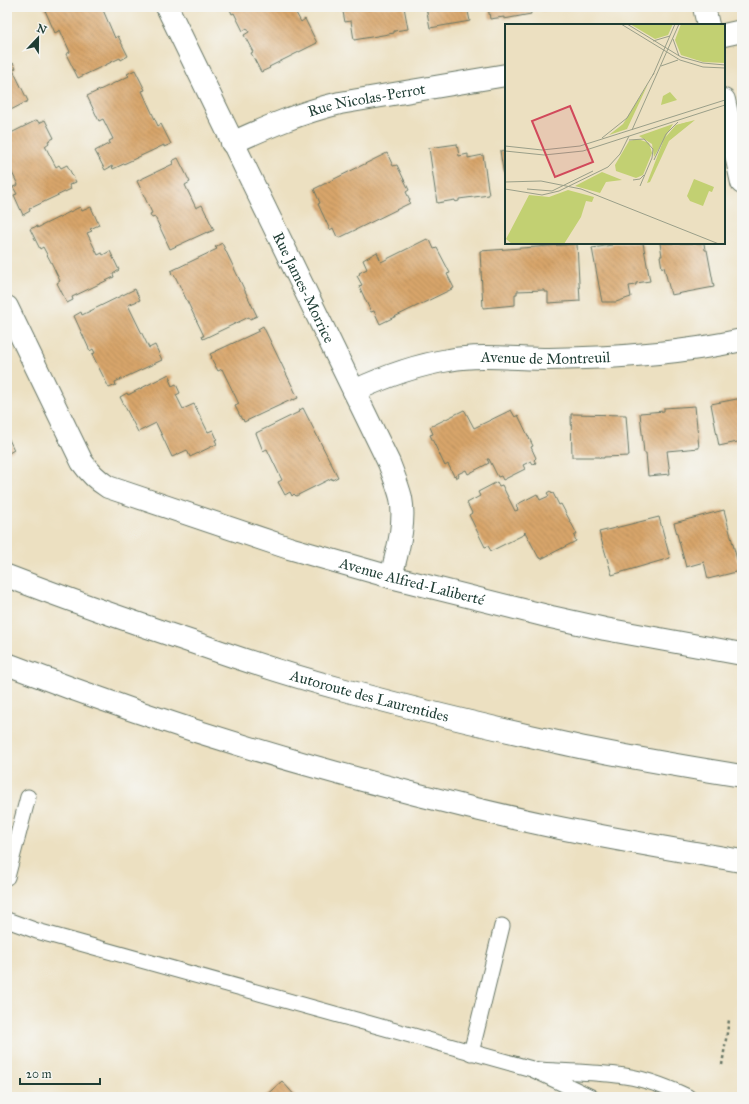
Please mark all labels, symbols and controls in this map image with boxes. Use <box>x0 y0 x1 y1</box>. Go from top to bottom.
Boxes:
north arrow <box>18 18 58 58</box>
text: N <box>35 21 49 37</box>
inset map <box>505 24 725 244</box>
street label: Rue Nicolas-Perrot <box>306 80 427 121</box>
street label: Rue James-Morrice <box>269 229 338 346</box>
street label: Avenue de Montreuil <box>480 348 612 368</box>
street label: Avenue Alfred-Laliberté <box>336 554 487 609</box>
street label: Autoroute des Laurentides <box>287 666 451 726</box>
scale bar <box>20 1060 100 1086</box>
text: 20 m <box>26 1067 52 1081</box>

